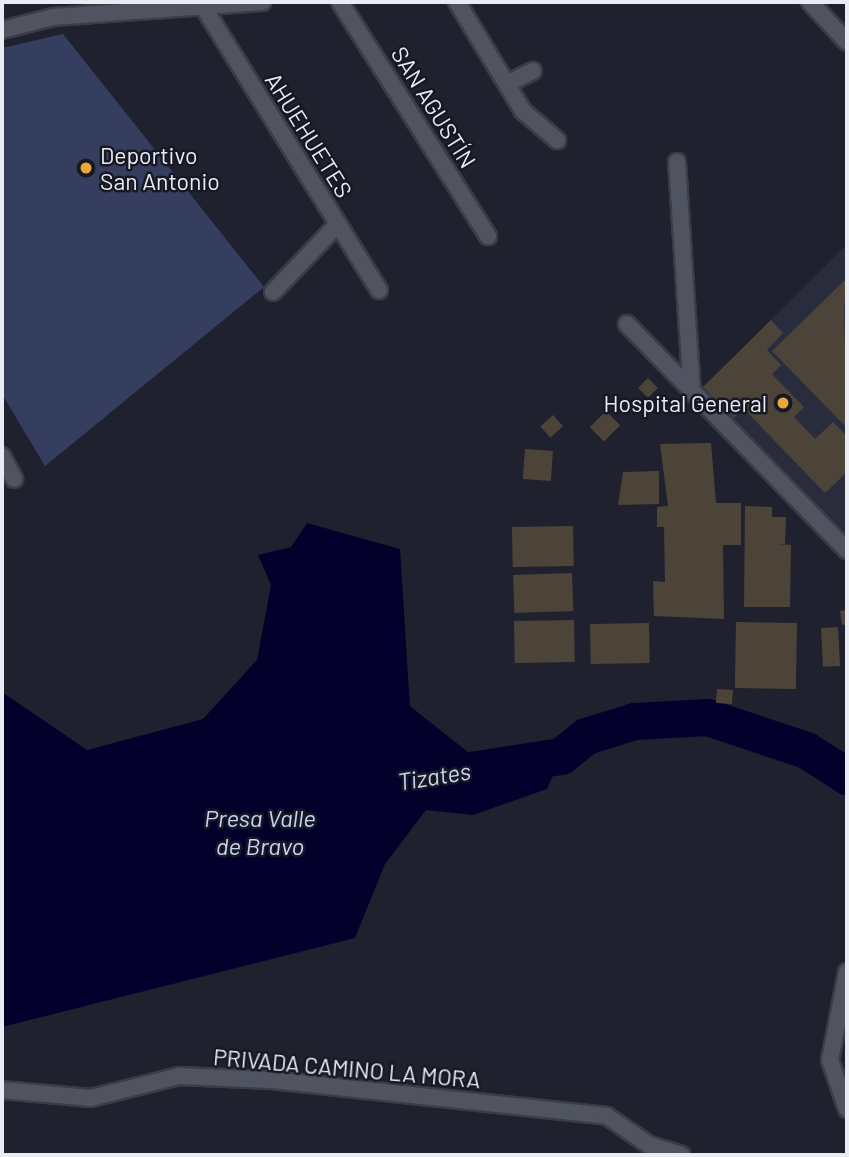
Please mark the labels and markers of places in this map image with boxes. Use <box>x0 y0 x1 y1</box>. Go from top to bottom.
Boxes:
place label: Deportivo San Antonio <box>100 141 220 195</box>
marker: Deportivo San Antonio <box>78 160 94 176</box>
place label: Hospital General <box>604 389 767 417</box>
marker: Hospital General <box>773 393 793 413</box>

